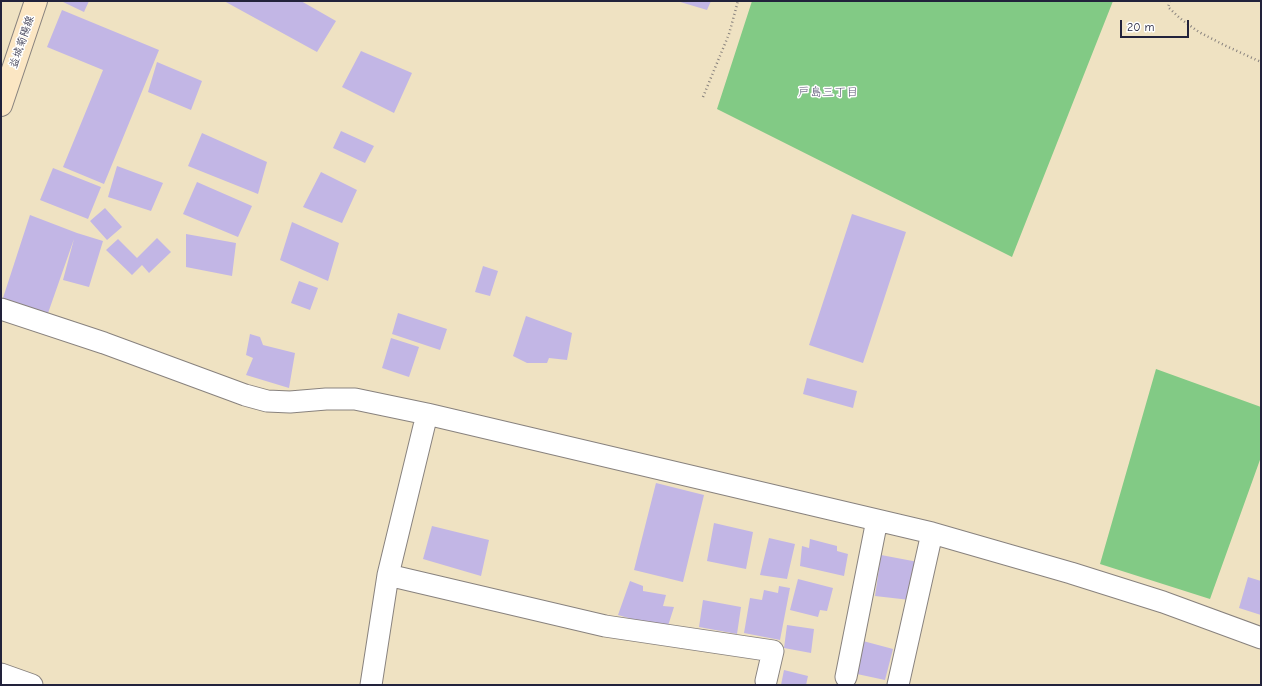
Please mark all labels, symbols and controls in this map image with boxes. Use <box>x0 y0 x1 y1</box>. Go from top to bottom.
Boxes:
scale bar <box>1122 12 1191 38</box>
street label: 益城菊陽線 <box>7 14 37 70</box>
text: 20 m <box>1127 20 1155 34</box>
district label: 戸島三丁目 <box>798 86 858 100</box>

